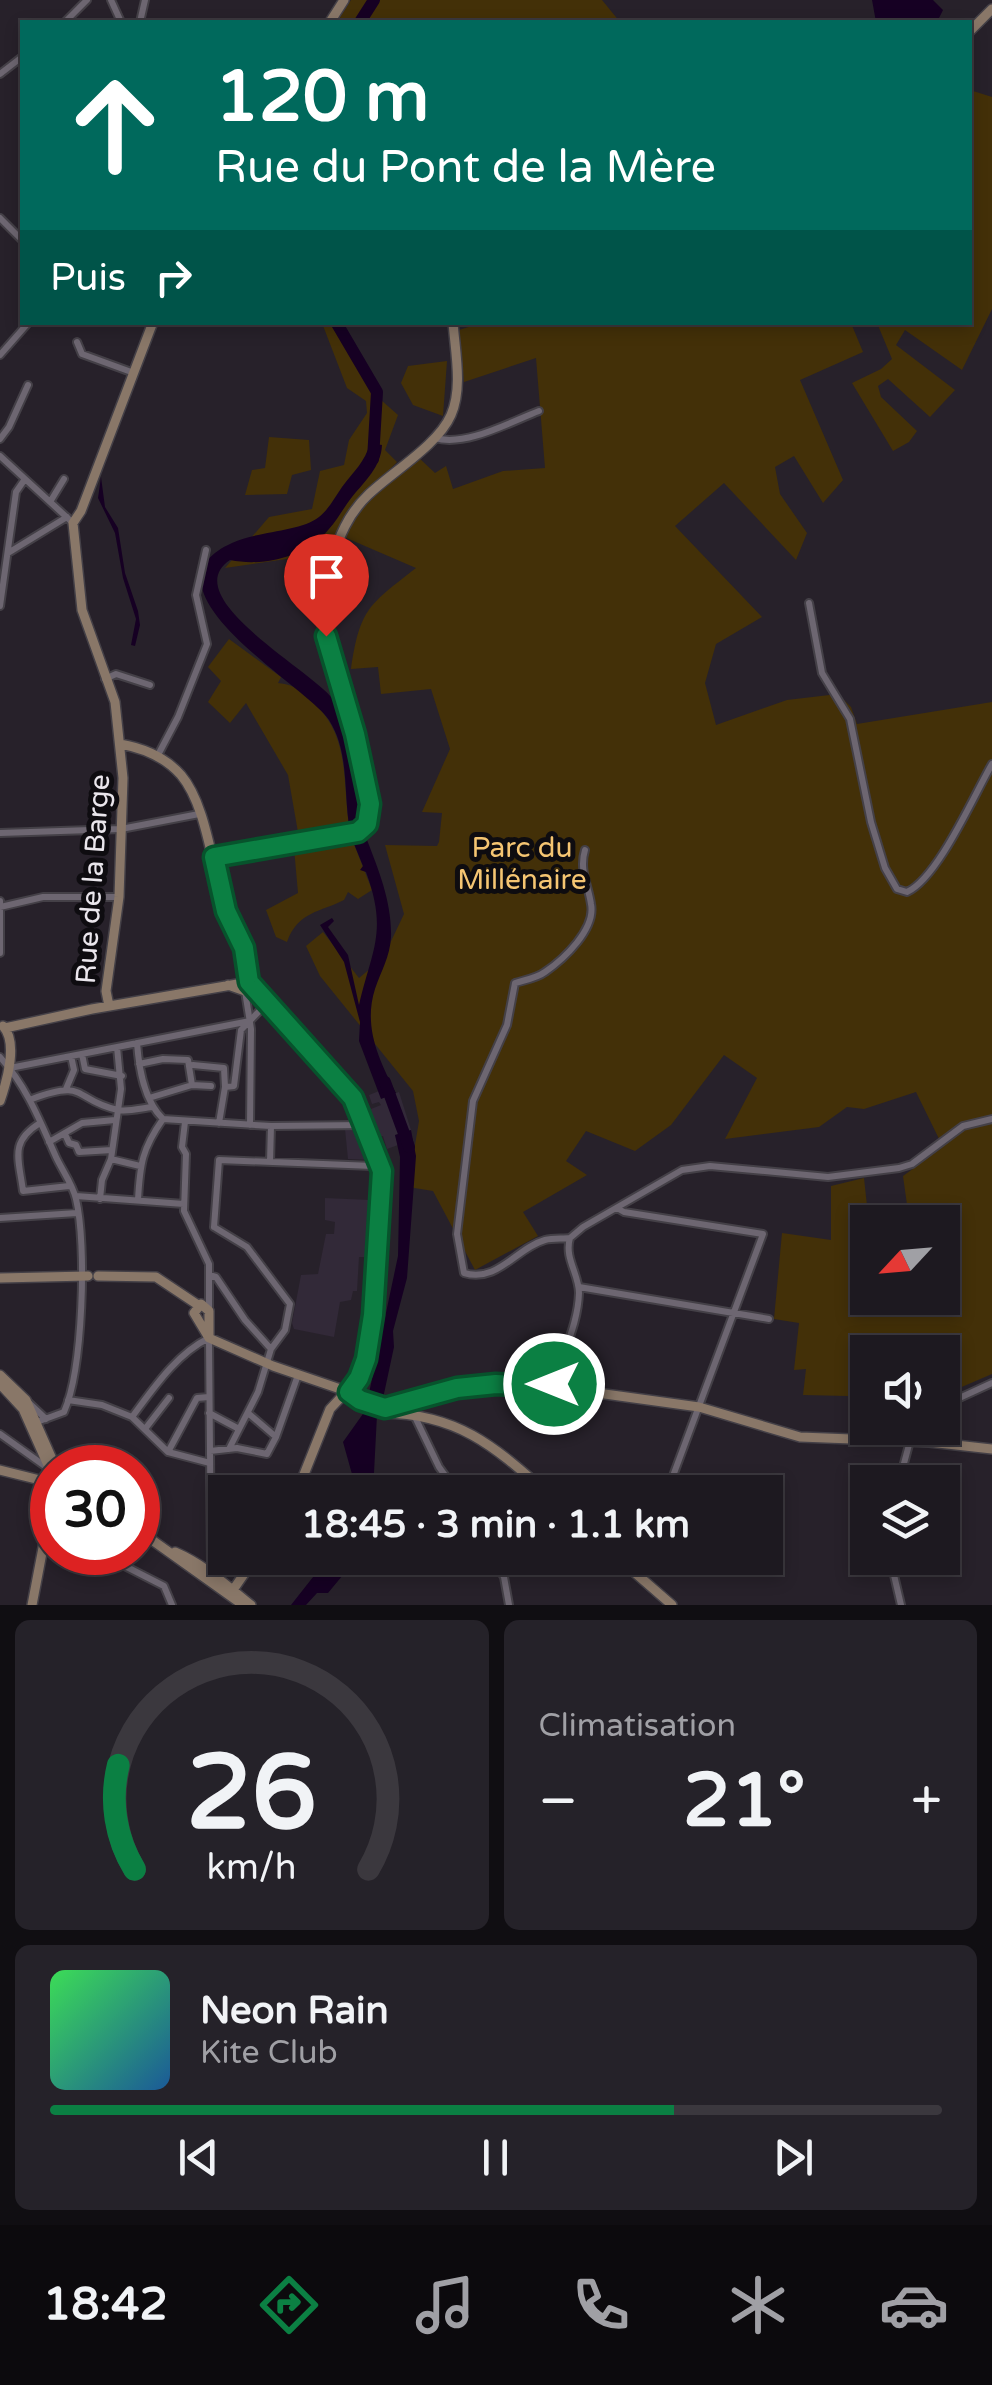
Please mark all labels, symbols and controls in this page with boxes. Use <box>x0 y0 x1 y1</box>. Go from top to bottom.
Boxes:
text: 120 m <box>215 56 429 140</box>
icon: ahead <box>50 60 180 190</box>
text: Rue du Pont de la Mère <box>215 141 716 195</box>
icon: right <box>146 250 201 305</box>
text: Puis <box>50 255 126 301</box>
pin <box>284 534 369 637</box>
icon: arrive <box>299 549 354 604</box>
street label: Rue de la Barge <box>69 773 117 985</box>
park label: Parc du Millénaire <box>457 831 587 897</box>
north arrow <box>850 1205 960 1315</box>
map controls <box>850 1205 960 1575</box>
position arrow <box>502 1332 606 1436</box>
button: sound <box>850 1335 960 1445</box>
speed limit sign: 30 <box>30 1445 160 1575</box>
button: layers <box>850 1465 960 1575</box>
text: 18:45 · 3 min · 1.1 km <box>301 1502 690 1548</box>
text: Climatisation <box>539 1707 736 1745</box>
text: 26 <box>186 1732 317 1857</box>
text: 21° <box>683 1756 806 1846</box>
text: − <box>539 1769 578 1835</box>
text: + <box>911 1769 942 1835</box>
text: km/h <box>207 1846 297 1889</box>
text: Neon Rain <box>200 1988 389 2034</box>
text: Kite Club <box>200 2034 338 2072</box>
icon: previous <box>171 2130 226 2185</box>
icon: pause <box>468 2130 523 2185</box>
icon: next <box>766 2130 821 2185</box>
icon: directions <box>254 2270 324 2340</box>
icon: music <box>410 2270 480 2340</box>
icon: phone <box>566 2270 636 2340</box>
icon: climate <box>723 2270 793 2340</box>
icon: car <box>879 2270 949 2340</box>
text: 18:42 <box>43 2278 168 2332</box>

